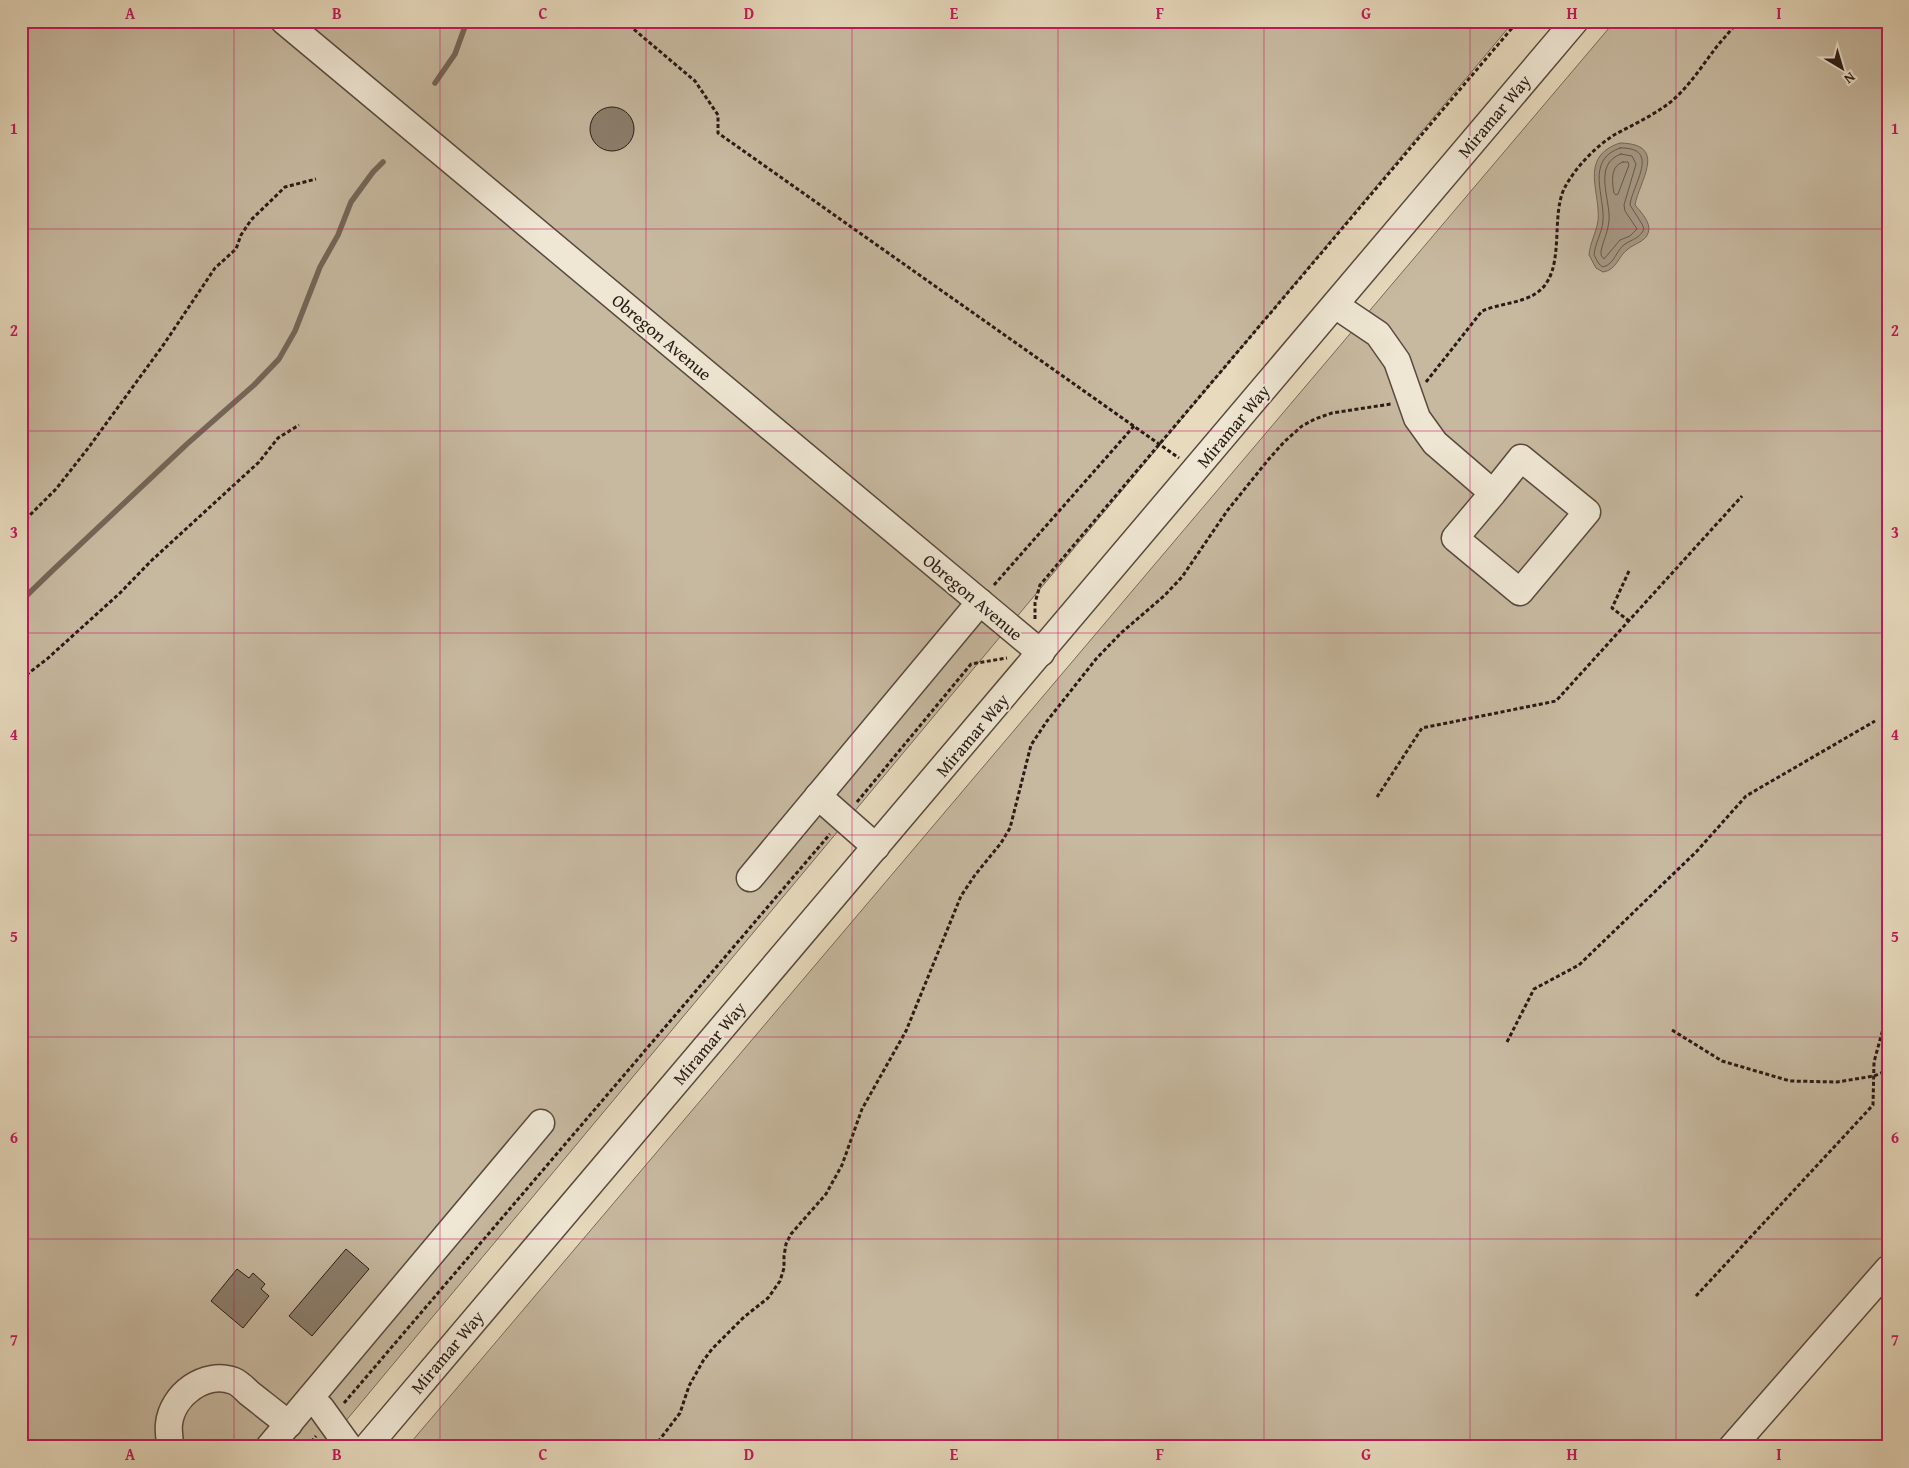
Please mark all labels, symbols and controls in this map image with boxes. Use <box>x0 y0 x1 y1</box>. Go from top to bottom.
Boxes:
text: A <box>125 1 136 25</box>
text: B <box>332 1 342 25</box>
text: C <box>538 1 548 25</box>
text: D <box>744 1 754 25</box>
text: E <box>950 1 959 25</box>
text: F <box>1156 1 1164 25</box>
text: G <box>1361 1 1371 25</box>
text: H <box>1566 1 1578 25</box>
text: I <box>1776 1 1782 25</box>
north arrow <box>1816 42 1866 92</box>
text: N <box>1840 67 1860 89</box>
street label: Miramar Way <box>1451 68 1537 164</box>
text: 1 <box>10 116 18 140</box>
text: 1 <box>1891 116 1899 140</box>
street label: Obregon Avenue <box>606 287 718 387</box>
text: 2 <box>10 318 18 342</box>
text: 2 <box>1891 318 1899 342</box>
street label: Miramar Way <box>1190 378 1276 474</box>
text: 3 <box>10 520 18 544</box>
text: 3 <box>1891 520 1899 544</box>
street label: Obregon Avenue <box>917 547 1029 647</box>
street label: Miramar Way <box>929 687 1015 783</box>
text: 4 <box>10 722 18 746</box>
text: 4 <box>1891 722 1899 746</box>
text: 5 <box>10 924 18 948</box>
text: 5 <box>1891 924 1899 948</box>
street label: Miramar Way <box>666 995 752 1091</box>
text: 6 <box>10 1125 18 1149</box>
text: 6 <box>1891 1125 1899 1149</box>
street label: Miramar Way <box>404 1304 490 1400</box>
text: 7 <box>10 1327 18 1351</box>
text: 7 <box>1891 1327 1899 1351</box>
text: A <box>125 1442 136 1466</box>
text: B <box>332 1442 342 1466</box>
text: C <box>538 1442 548 1466</box>
text: D <box>744 1442 754 1466</box>
text: E <box>950 1442 959 1466</box>
text: F <box>1156 1442 1164 1466</box>
text: G <box>1361 1442 1371 1466</box>
text: H <box>1566 1442 1578 1466</box>
text: I <box>1776 1442 1782 1466</box>

